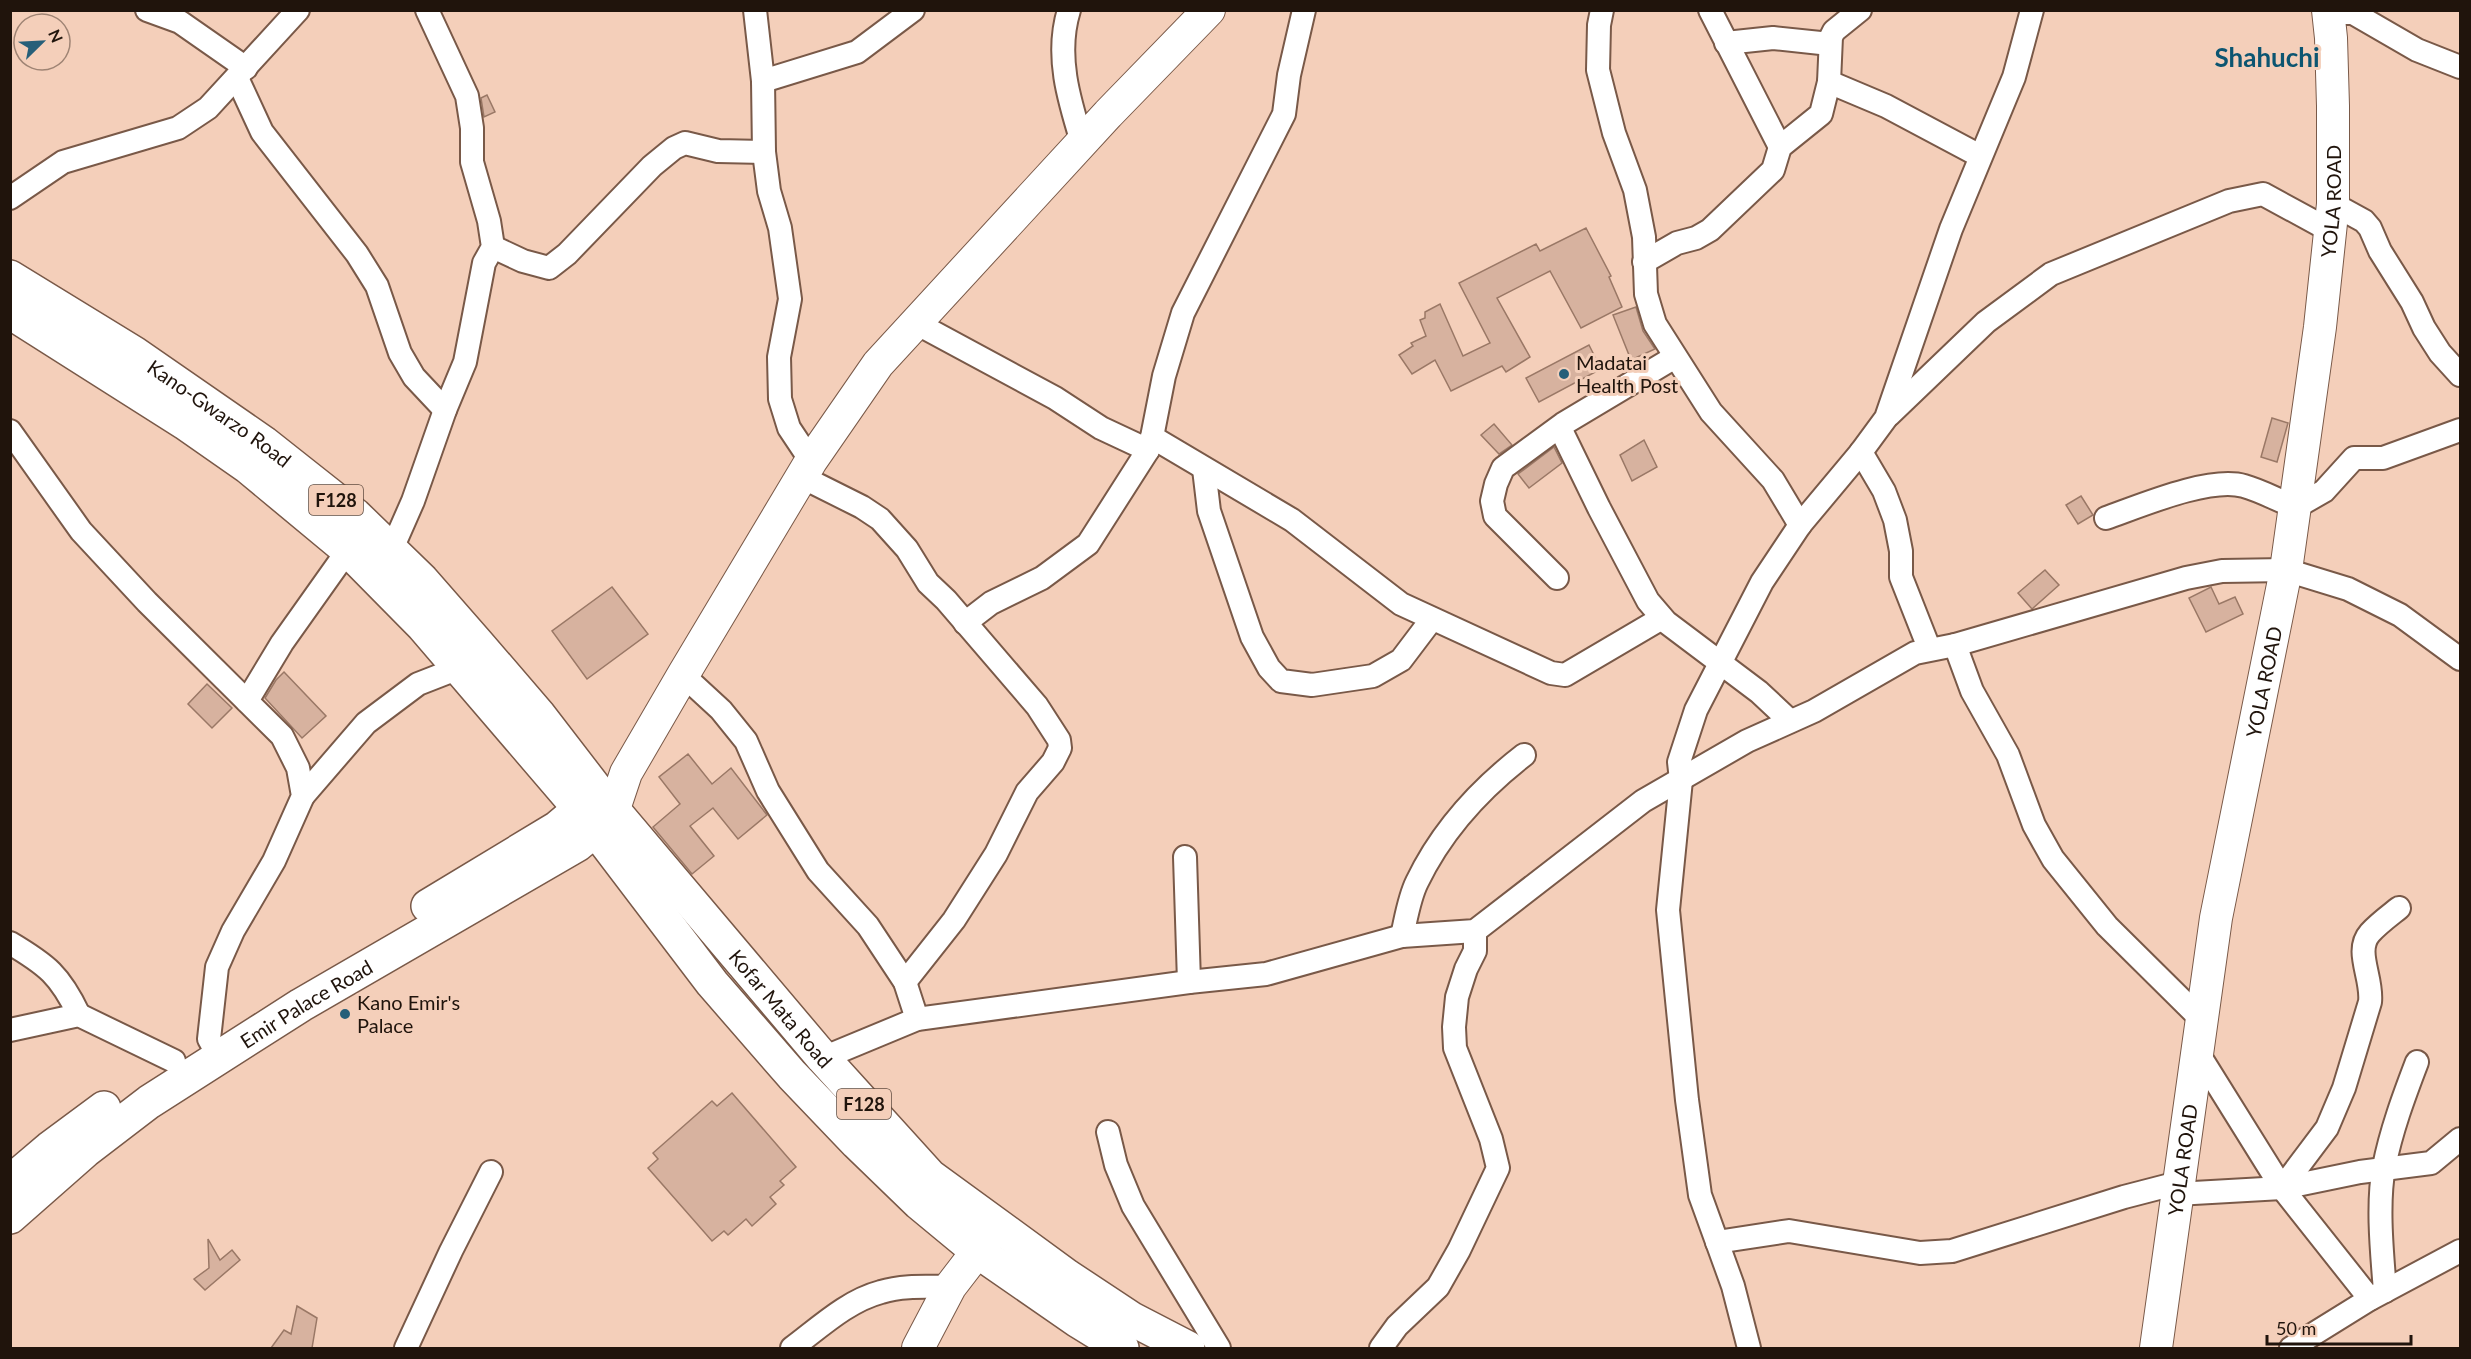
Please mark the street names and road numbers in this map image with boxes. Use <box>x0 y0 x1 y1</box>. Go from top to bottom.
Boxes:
street label: YOLA ROAD <box>2315 145 2345 259</box>
street label: Kano-Gwarzo Road <box>143 354 296 472</box>
road number: F128 <box>309 485 363 515</box>
street label: YOLA ROAD <box>2241 624 2286 740</box>
street label: Kofar Mata Road <box>724 944 838 1072</box>
street label: Emir Palace Road <box>236 954 377 1053</box>
road number: F128 <box>837 1089 891 1119</box>
street label: YOLA ROAD <box>2163 1102 2202 1217</box>

